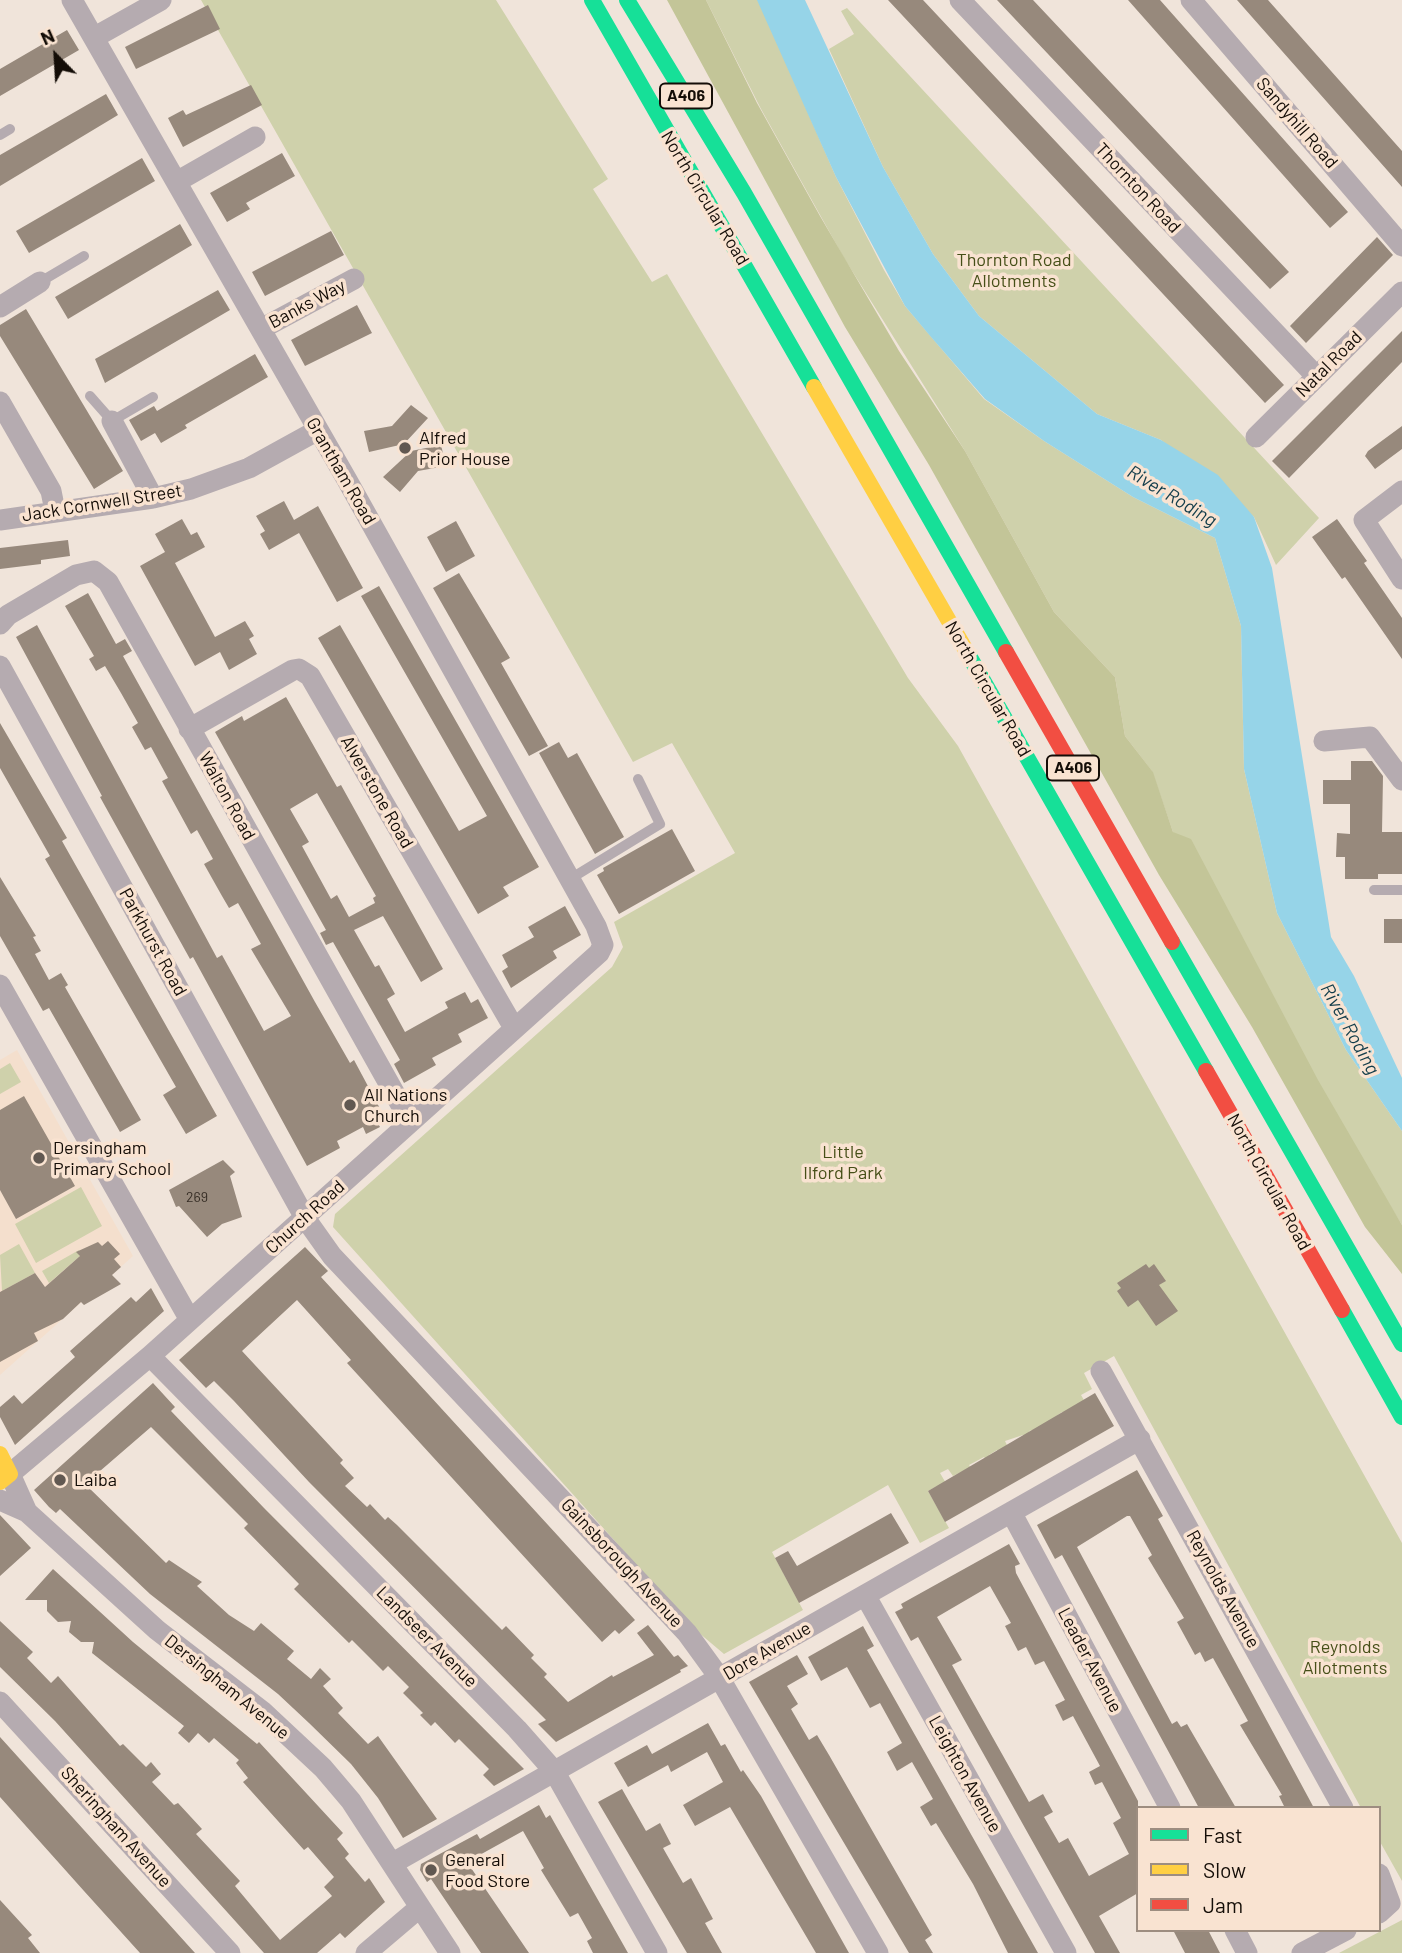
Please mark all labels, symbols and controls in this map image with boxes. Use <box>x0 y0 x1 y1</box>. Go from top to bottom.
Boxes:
north arrow <box>21 21 91 91</box>
text: N <box>37 23 58 49</box>
street label: Sandyhill Road <box>1252 73 1342 173</box>
road number: A406 <box>660 83 712 108</box>
street label: North Circular Road <box>656 127 754 269</box>
street label: Thornton Road <box>1091 139 1185 237</box>
park label: Thornton Road Allotments <box>956 249 1072 292</box>
street label: Banks Way <box>265 275 349 333</box>
street label: Natal Road <box>1291 326 1367 402</box>
street label: Grantham Road <box>302 414 380 528</box>
place label: Alfred Prior House <box>419 427 510 470</box>
marker: Alfred Prior House <box>397 440 413 456</box>
water label: River Roding <box>1123 460 1221 532</box>
street label: Jack Cornwell Street <box>20 480 184 526</box>
street label: North Circular Road <box>940 617 1036 761</box>
street label: Alverstone Road <box>336 732 418 852</box>
street label: Walton Road <box>194 748 260 844</box>
road number: A406 <box>1047 755 1099 780</box>
street label: Parkhurst Road <box>115 884 191 1000</box>
water label: River Roding <box>1316 980 1384 1078</box>
place label: All Nations Church <box>364 1084 447 1126</box>
marker: All Nations Church <box>342 1097 358 1113</box>
street label: North Circular Road <box>1222 1110 1316 1254</box>
place label: Dersingham Primary School <box>53 1137 171 1180</box>
park label: Little Ilford Park <box>803 1141 883 1184</box>
marker: Dersingham Primary School <box>31 1150 47 1166</box>
street label: Church Road <box>261 1176 349 1258</box>
house number: 269 <box>186 1189 208 1205</box>
place label: Laiba <box>74 1469 117 1491</box>
marker: Laiba <box>52 1472 68 1488</box>
street label: Gainsborough Avenue <box>557 1494 687 1632</box>
street label: Reynolds Avenue <box>1182 1526 1264 1652</box>
street label: Landseer Avenue <box>372 1582 482 1692</box>
street label: Leader Avenue <box>1053 1604 1127 1716</box>
street label: Dore Avenue <box>719 1617 815 1685</box>
street label: Dersingham Avenue <box>160 1630 294 1744</box>
park label: Reynolds Allotments <box>1303 1636 1387 1678</box>
street label: Leighton Avenue <box>924 1712 1006 1836</box>
street label: Sheringham Avenue <box>56 1762 176 1892</box>
legend <box>1136 1806 1381 1932</box>
text: Fast <box>1203 1822 1243 1847</box>
place label: General Food Store <box>445 1849 530 1892</box>
text: Slow <box>1203 1857 1246 1882</box>
marker: General Food Store <box>423 1862 439 1878</box>
text: Jam <box>1203 1892 1243 1917</box>

